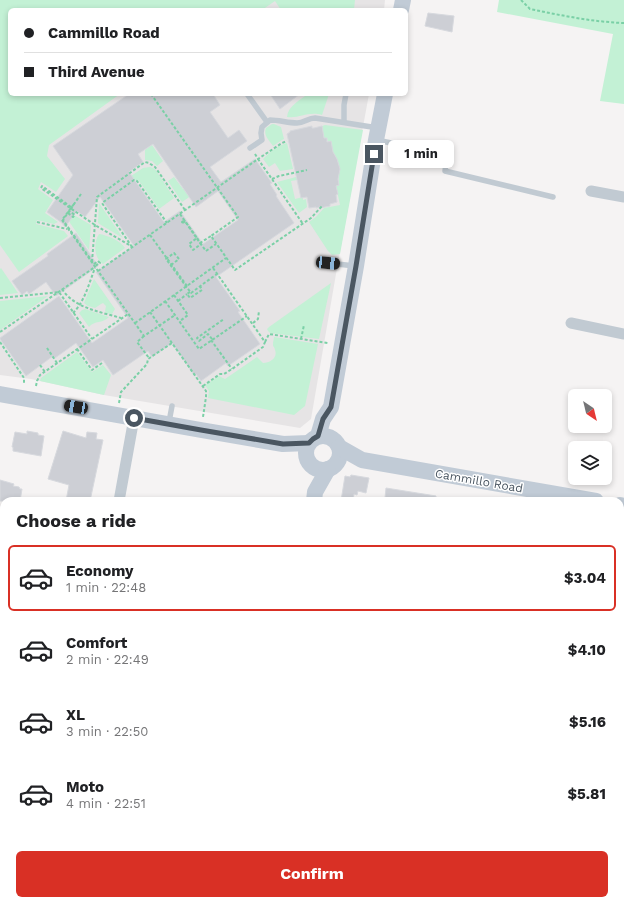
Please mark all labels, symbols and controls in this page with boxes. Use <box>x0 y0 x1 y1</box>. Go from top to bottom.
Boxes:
text: Cammillo Road <box>48 24 160 42</box>
text: Third Avenue <box>48 63 145 81</box>
callout: 1 min <box>388 140 454 168</box>
route end <box>365 145 383 163</box>
text: 1 min <box>404 146 438 161</box>
car <box>315 256 341 270</box>
north arrow <box>568 389 612 433</box>
map controls <box>568 389 612 485</box>
car <box>63 399 89 415</box>
route start <box>125 409 143 427</box>
button: layers <box>568 441 612 485</box>
street label: Cammillo Road <box>434 466 524 496</box>
text: Choose a ride <box>16 510 136 531</box>
icon: car <box>18 560 54 596</box>
text: Economy <box>66 562 133 580</box>
text: $3.04 <box>564 569 606 587</box>
text: 1 min · 22:48 <box>66 580 146 595</box>
icon: car <box>18 632 54 668</box>
text: Comfort <box>66 634 127 652</box>
text: $4.10 <box>568 641 606 659</box>
text: 2 min · 22:49 <box>66 652 149 667</box>
icon: car <box>18 704 54 740</box>
text: XL <box>66 706 85 724</box>
text: $5.16 <box>569 713 606 731</box>
text: 3 min · 22:50 <box>66 724 148 739</box>
icon: car <box>18 776 54 812</box>
text: Moto <box>66 778 104 796</box>
text: $5.81 <box>567 785 606 803</box>
text: 4 min · 22:51 <box>66 796 146 811</box>
button: Confirm <box>16 851 608 897</box>

